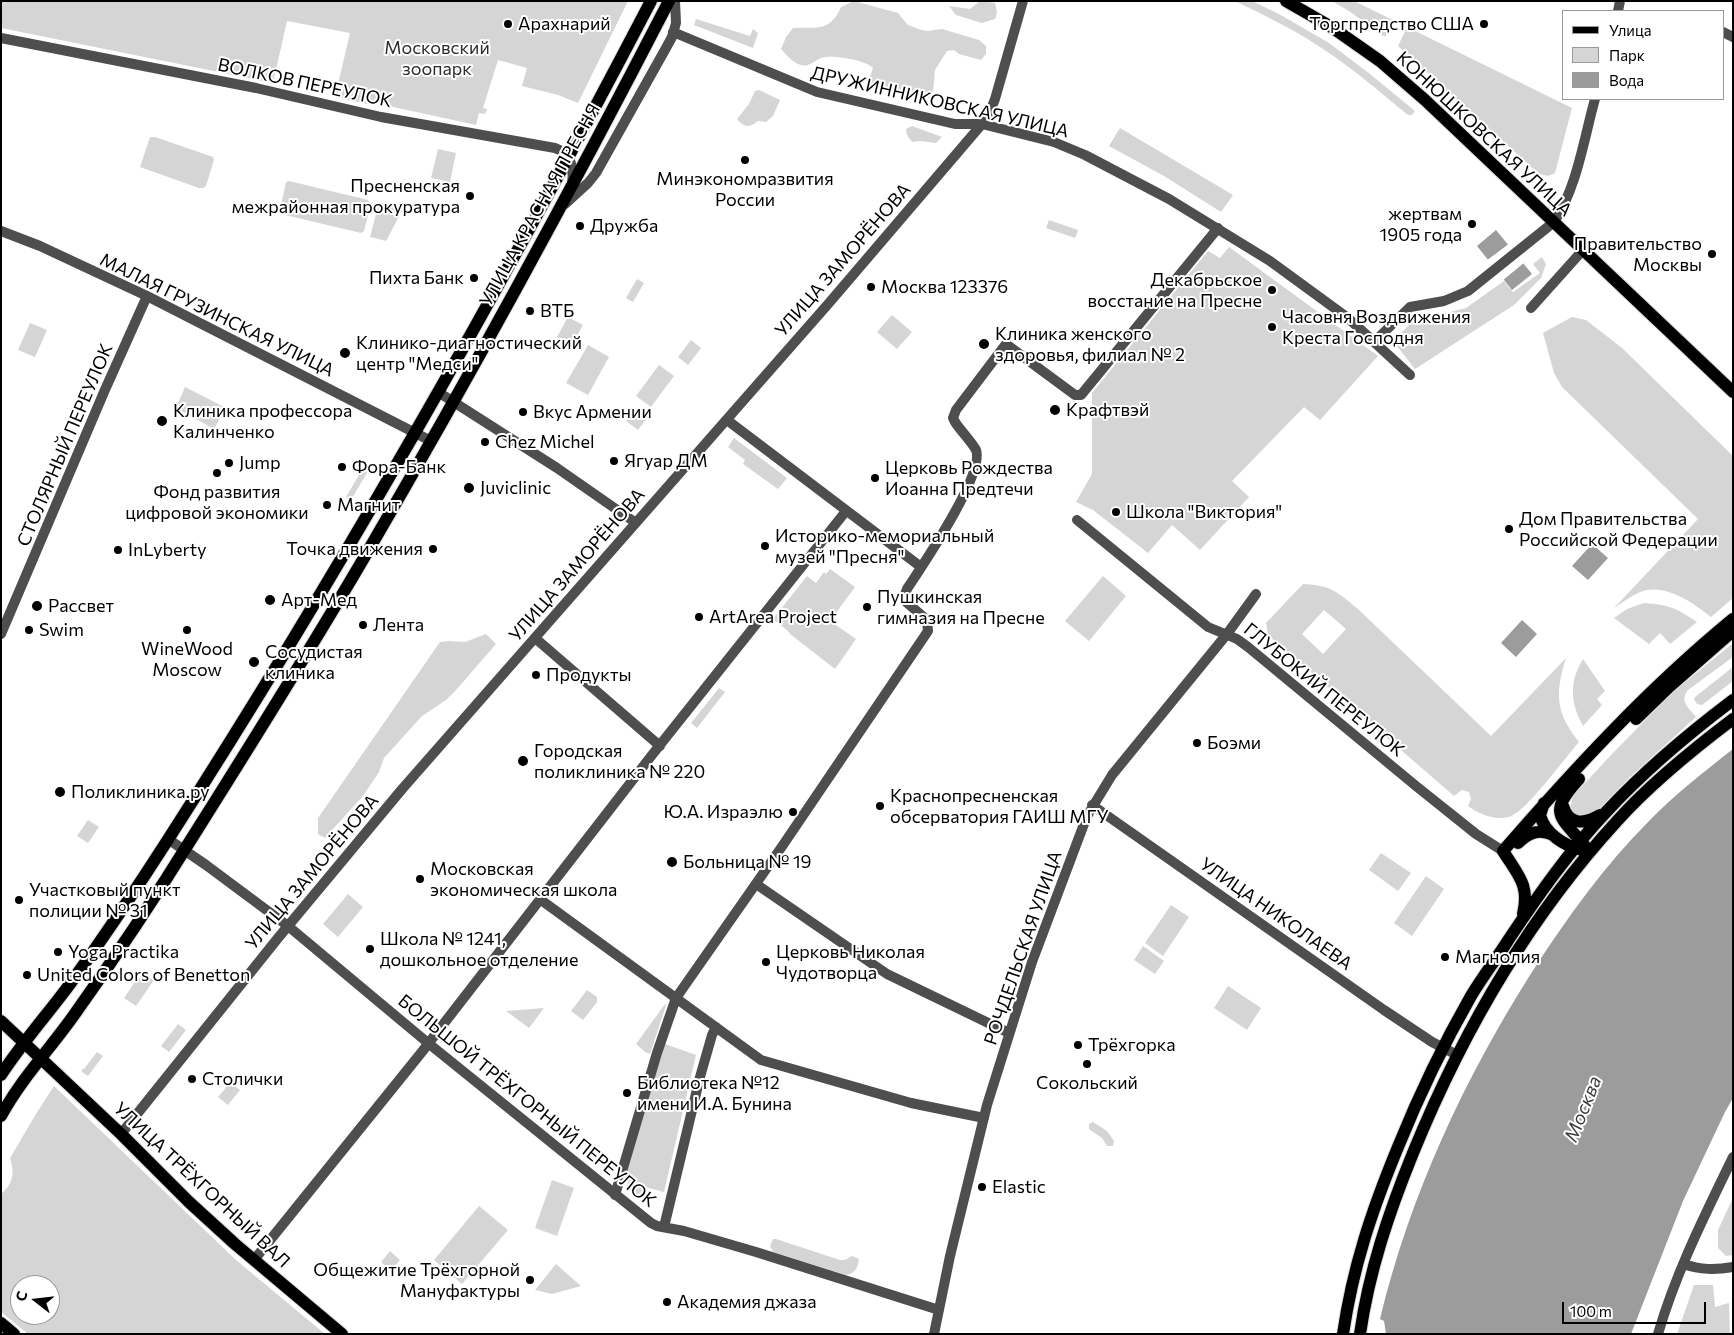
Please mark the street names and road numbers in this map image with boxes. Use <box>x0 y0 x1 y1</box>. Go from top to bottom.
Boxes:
street label: КОНЮШКОВСКАЯ УЛИЦА <box>1392 47 1576 221</box>
street label: ВОЛКОВ ПЕРЕУЛОК <box>216 54 394 112</box>
street label: ДРУЖИННИКОВСКАЯ УЛИЦА <box>809 62 1071 142</box>
street label: УЛИЦА КРАСНАЯ ПРЕСНЯ <box>475 100 605 310</box>
street label: УЛИЦА ЗАМОРЁНОВА <box>771 179 915 341</box>
street label: МАЛАЯ ГРУЗИНСКАЯ УЛИЦА <box>96 249 338 381</box>
street label: СТОЛЯРНЫЙ ПЕРЕУЛОК <box>12 340 118 550</box>
street label: УЛИЦА ЗАМОРЁНОВА <box>505 484 649 646</box>
street label: ГЛУБОКИЙ ПЕРЕУЛОК <box>1239 619 1409 761</box>
street label: УЛИЦА ЗАМОРЁНОВА <box>241 790 383 954</box>
street label: РОЧДЕЛЬСКАЯ УЛИЦА <box>980 848 1066 1048</box>
street label: УЛИЦА НИКОЛАЕВА <box>1196 853 1356 975</box>
street label: БОЛЬШОЙ ТРЁХГОРНЫЙ ПЕРЕУЛОК <box>394 990 660 1212</box>
street label: УЛИЦА ТРЁХГОРНЫЙ ВАЛ <box>110 1098 294 1272</box>

